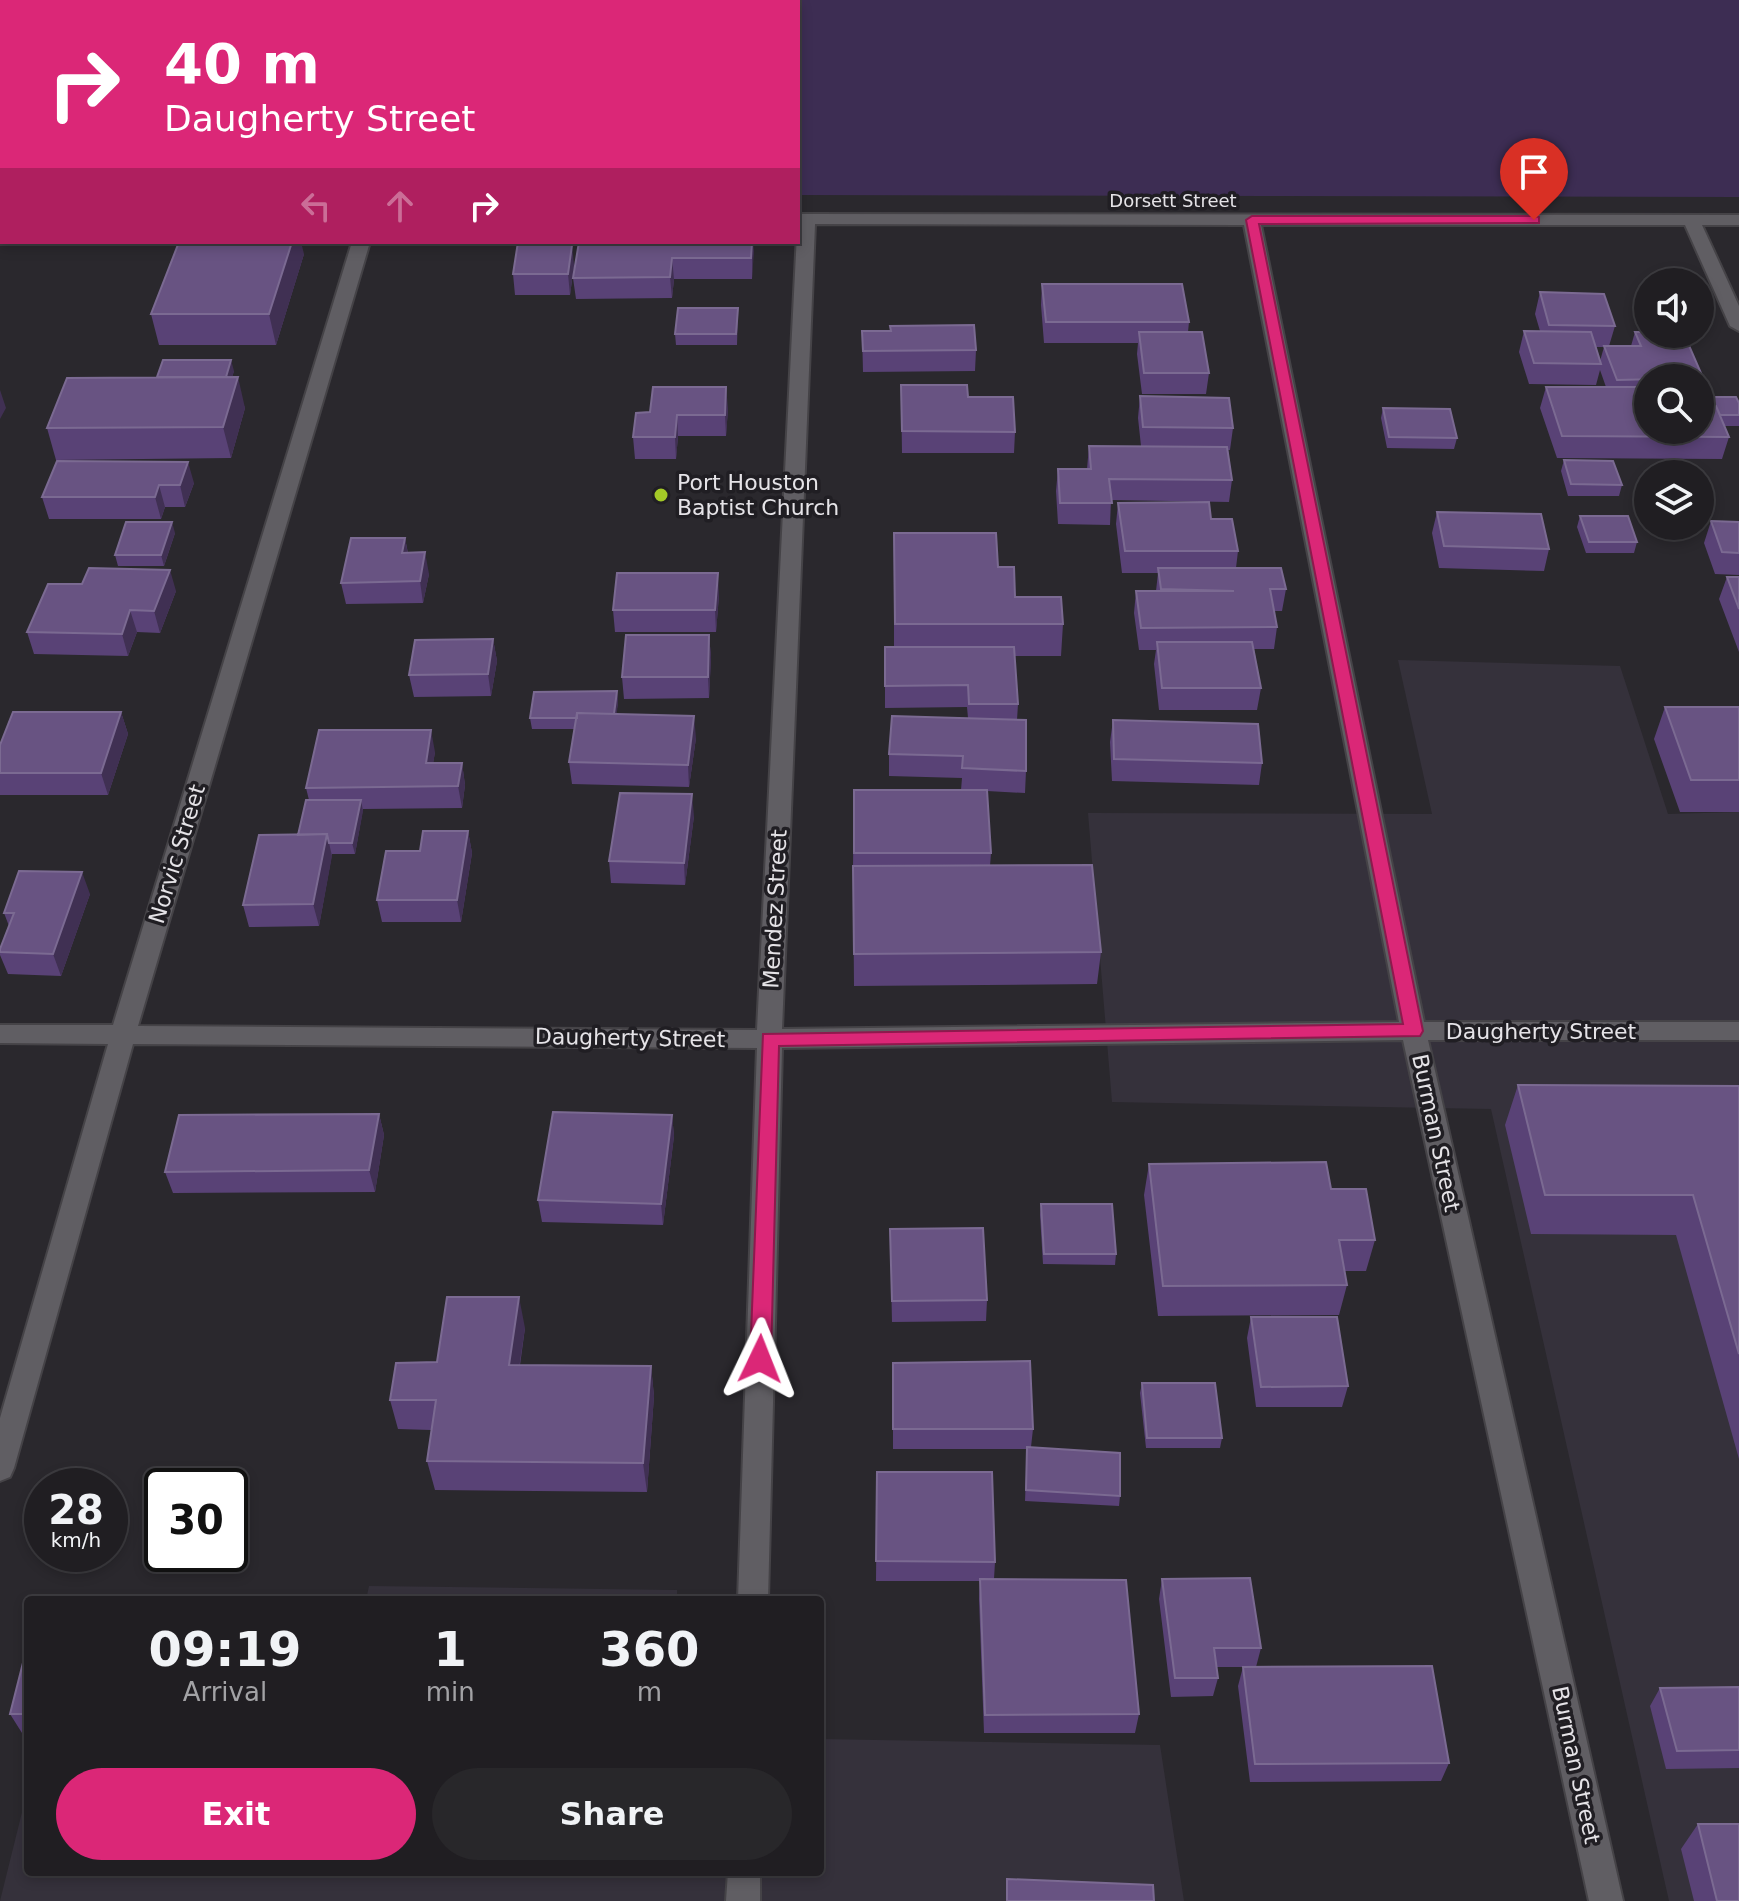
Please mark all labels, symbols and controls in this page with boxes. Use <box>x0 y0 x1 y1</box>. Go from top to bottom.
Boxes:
text: 40 m <box>164 31 320 96</box>
icon: right <box>32 32 136 136</box>
text: Daugherty Street <box>164 98 475 139</box>
pin <box>1500 138 1568 220</box>
icon: arrive <box>1512 150 1556 194</box>
icon: left <box>294 184 338 228</box>
icon: ahead <box>378 184 422 228</box>
icon: right <box>462 184 506 228</box>
street label: Dorsett Street <box>1109 190 1237 211</box>
map controls <box>1634 268 1714 540</box>
button: sound <box>1634 268 1714 348</box>
button: search <box>1634 364 1714 444</box>
button: layers <box>1634 460 1714 540</box>
place label: Port Houston Baptist Church <box>677 470 839 520</box>
marker: Port Houston Baptist Church <box>652 486 670 504</box>
street label: Norvic Street <box>144 781 210 927</box>
street label: Mendez Street <box>758 828 792 989</box>
street label: Daugherty Street <box>1446 1019 1637 1044</box>
street label: Daugherty Street <box>535 1024 726 1052</box>
street label: Burman Street <box>1407 1052 1465 1214</box>
position arrow <box>718 1317 802 1401</box>
speed limit sign: 30 <box>144 1468 248 1572</box>
text: 28 <box>48 1487 104 1533</box>
text: km/h <box>51 1528 101 1552</box>
text: 09:19 <box>148 1621 301 1677</box>
text: 1 <box>434 1621 467 1677</box>
text: 360 <box>599 1621 699 1677</box>
text: Arrival <box>183 1677 267 1707</box>
text: min <box>426 1677 475 1707</box>
text: m <box>637 1677 662 1707</box>
street label: Burman Street <box>1547 1684 1605 1846</box>
button: Exit <box>56 1768 416 1860</box>
button: Share <box>432 1768 792 1860</box>

